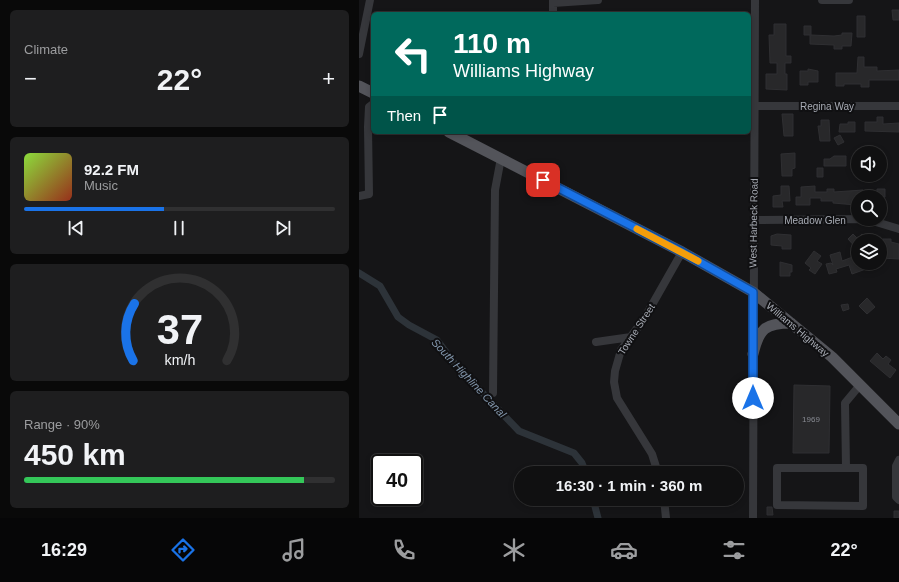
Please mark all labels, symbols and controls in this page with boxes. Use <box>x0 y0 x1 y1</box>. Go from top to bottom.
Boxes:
icon: left <box>387 28 439 80</box>
text: 110 m <box>453 28 531 59</box>
text: Climate <box>24 42 68 57</box>
text: Williams Highway <box>453 61 594 81</box>
text: 22° <box>157 63 202 96</box>
text: − <box>24 66 37 91</box>
text: + <box>322 66 335 91</box>
street label: Regina Way <box>800 101 854 112</box>
icon: arrive <box>429 104 451 126</box>
text: Then <box>387 107 421 124</box>
map controls <box>851 146 887 270</box>
button: sound <box>851 146 887 182</box>
text: 92.2 FM <box>84 161 139 178</box>
pin <box>526 163 560 197</box>
icon: arrive <box>532 169 554 191</box>
text: Music <box>84 178 118 193</box>
street label: West Harbeck Road <box>747 178 760 268</box>
button: search <box>851 190 887 226</box>
street label: Meadow Glen <box>784 215 846 226</box>
icon: previous <box>65 217 87 239</box>
icon: pause <box>168 217 190 239</box>
icon: next <box>272 217 294 239</box>
button: layers <box>851 234 887 270</box>
street label: Williams Highway <box>764 300 831 359</box>
street label: Towne Street <box>616 302 657 357</box>
text: 37 <box>156 305 203 352</box>
water label: South Highline Canal <box>429 336 509 420</box>
text: km/h <box>164 351 195 367</box>
position arrow <box>732 377 774 419</box>
house number: 1969 <box>802 415 820 424</box>
text: Range · 90% <box>24 417 100 432</box>
text: 450 km <box>24 438 126 471</box>
speed limit sign: 40 <box>371 454 423 506</box>
text: 16:30 · 1 min · 360 m <box>556 477 702 494</box>
icon: directions <box>169 536 197 564</box>
icon: music <box>280 536 308 564</box>
icon: phone <box>390 536 418 564</box>
icon: climate <box>500 536 528 564</box>
icon: car <box>610 536 638 564</box>
icon: filters <box>720 536 748 564</box>
text: 16:29 <box>41 540 87 560</box>
text: 22° <box>831 540 858 560</box>

